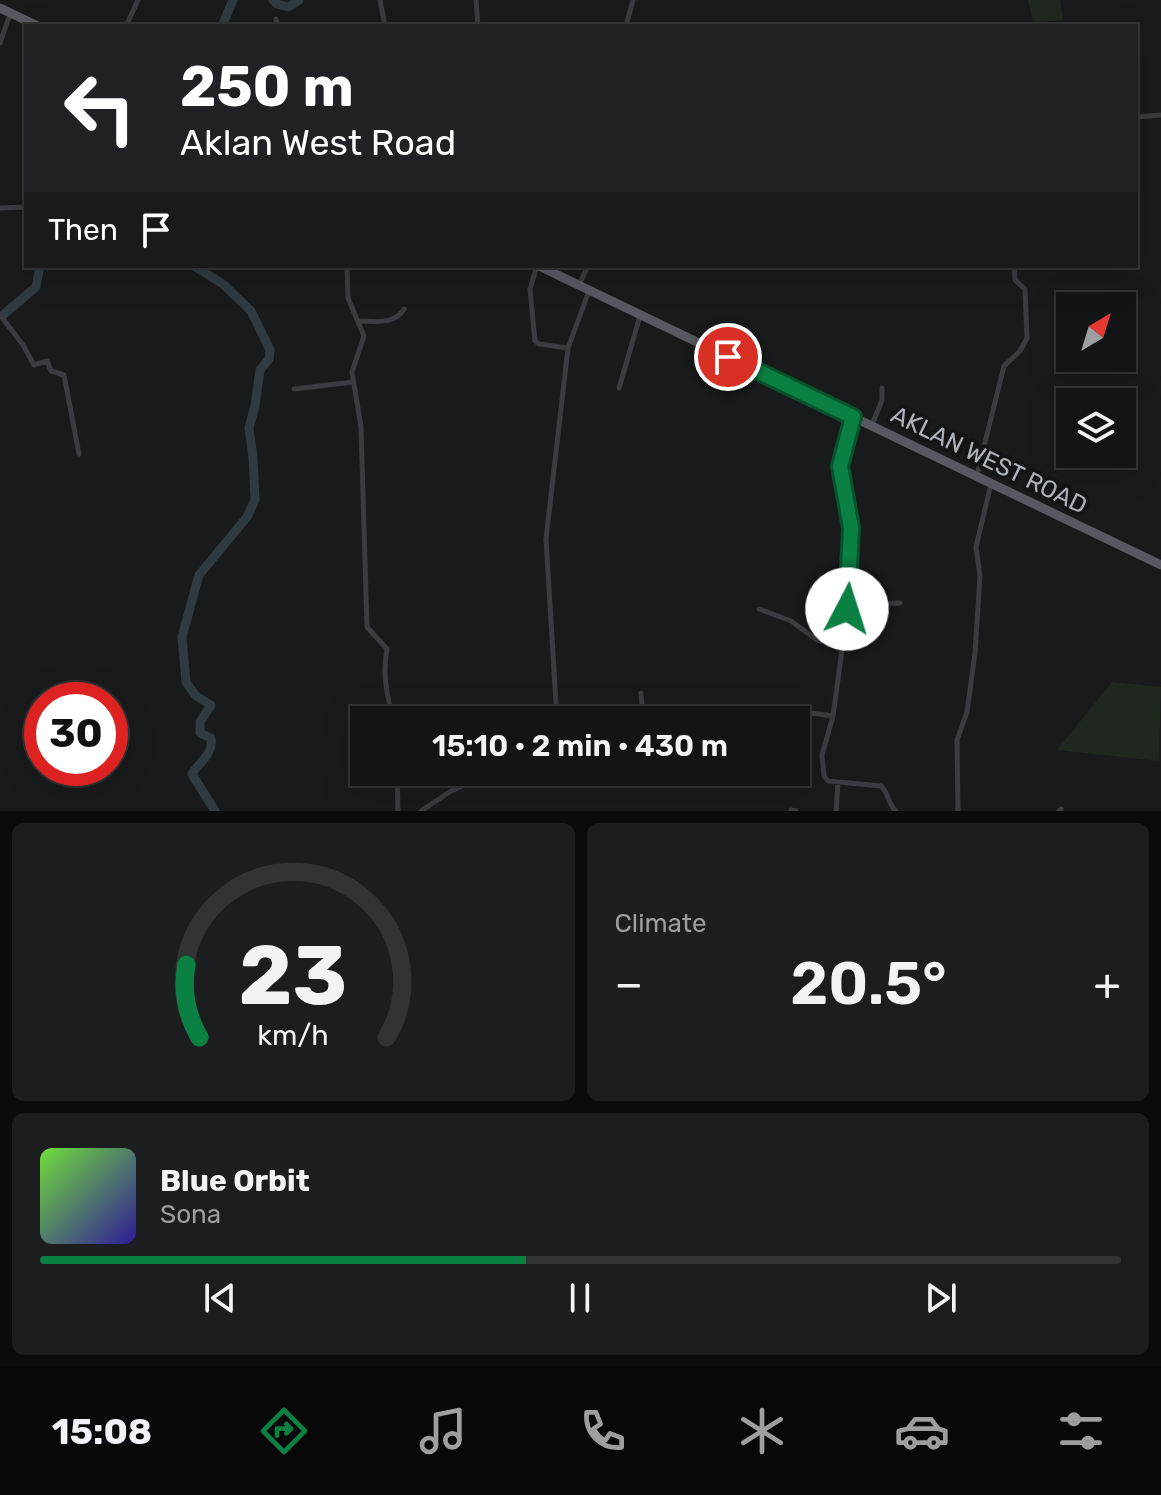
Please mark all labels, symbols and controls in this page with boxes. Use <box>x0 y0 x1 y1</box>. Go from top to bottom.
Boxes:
text: 250 m <box>180 54 354 120</box>
icon: left <box>48 56 152 160</box>
text: Aklan West Road <box>180 121 456 164</box>
icon: arrive <box>134 208 178 252</box>
text: Then <box>48 212 118 248</box>
north arrow <box>1056 292 1136 372</box>
map controls <box>1056 292 1136 468</box>
pin <box>694 323 762 391</box>
icon: arrive <box>706 335 750 379</box>
button: layers <box>1056 388 1136 468</box>
street label: AKLAN WEST ROAD <box>887 400 1091 520</box>
position arrow <box>805 567 889 651</box>
speed limit sign: 30 <box>24 682 128 786</box>
text: 15:10 · 2 min · 430 m <box>432 728 728 764</box>
text: Climate <box>615 908 707 939</box>
text: 23 <box>239 926 348 1025</box>
text: 20.5° <box>790 948 947 1019</box>
text: − <box>615 958 643 1010</box>
text: + <box>1094 958 1121 1010</box>
text: km/h <box>258 1018 329 1052</box>
text: Blue Orbit <box>160 1163 310 1199</box>
text: Sona <box>160 1199 221 1230</box>
icon: previous <box>198 1276 242 1320</box>
icon: pause <box>558 1276 602 1320</box>
icon: next <box>919 1276 963 1320</box>
icon: directions <box>256 1403 312 1459</box>
icon: music <box>415 1403 471 1459</box>
icon: phone <box>575 1403 631 1459</box>
icon: climate <box>734 1403 790 1459</box>
icon: car <box>894 1403 950 1459</box>
icon: filters <box>1053 1403 1109 1459</box>
text: 15:08 <box>52 1410 152 1453</box>

